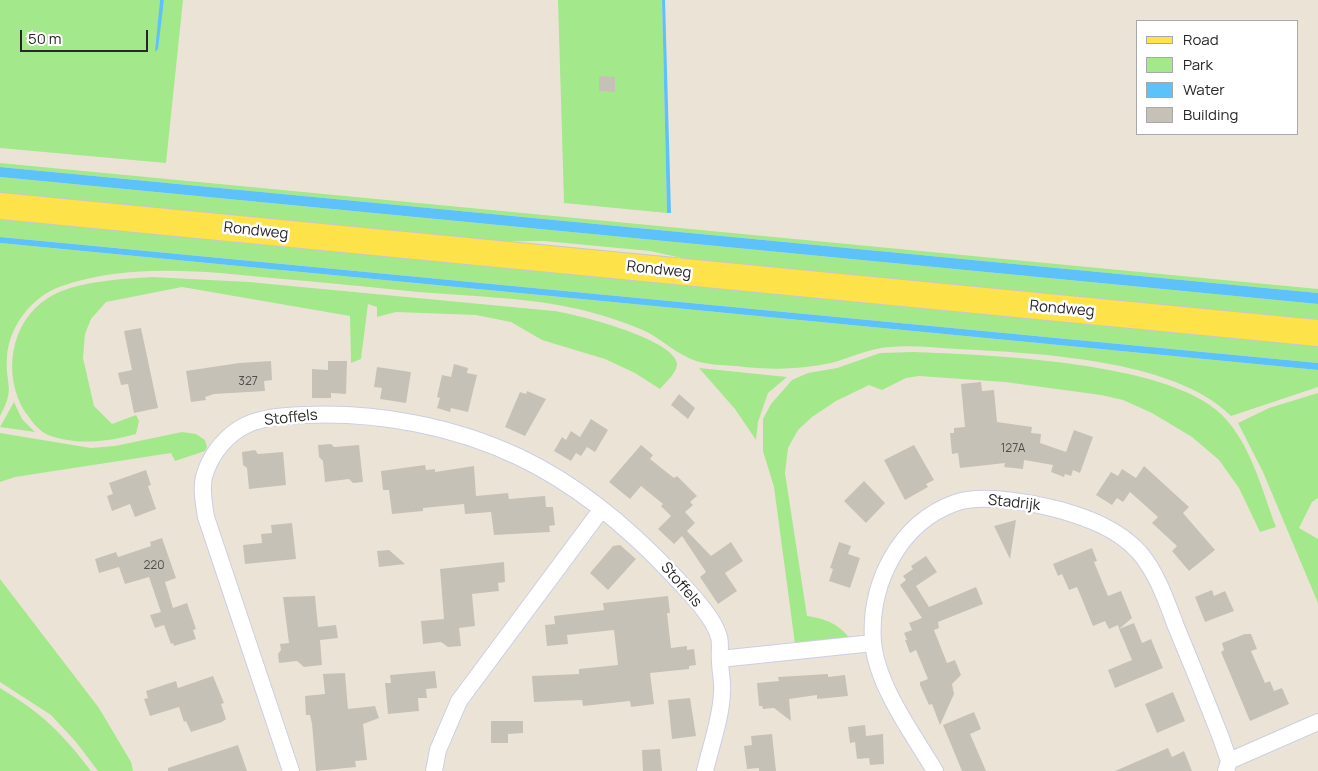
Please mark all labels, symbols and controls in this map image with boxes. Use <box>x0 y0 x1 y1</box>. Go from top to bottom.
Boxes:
scale bar <box>22 20 150 52</box>
legend <box>1136 20 1298 135</box>
text: 50 m <box>28 28 62 49</box>
text: Road <box>1183 29 1219 50</box>
text: Park <box>1183 54 1213 75</box>
text: Water <box>1183 79 1225 100</box>
text: Building <box>1183 104 1238 125</box>
street label: Rondweg <box>223 219 289 243</box>
street label: Rondweg <box>626 258 692 282</box>
street label: Rondweg <box>1029 297 1095 321</box>
house number: 327 <box>238 375 258 389</box>
street label: Stoffels <box>263 406 319 430</box>
house number: 127A <box>1001 442 1025 456</box>
street label: Stadrijk <box>987 491 1041 515</box>
house number: 220 <box>144 559 164 573</box>
street label: Stoffels <box>657 559 705 611</box>

